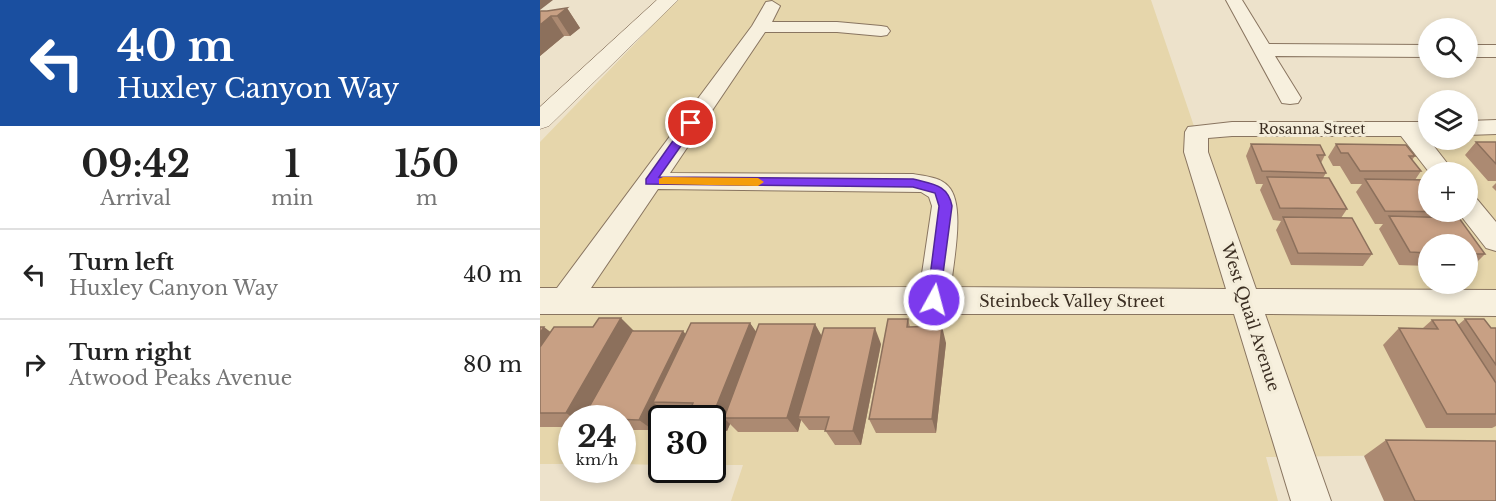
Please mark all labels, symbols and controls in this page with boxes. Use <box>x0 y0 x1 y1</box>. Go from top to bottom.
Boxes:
map controls <box>1418 18 1478 294</box>
button: search <box>1418 18 1478 78</box>
text: 40 m <box>117 20 234 72</box>
icon: left <box>18 24 96 102</box>
text: Huxley Canyon Way <box>117 72 399 105</box>
button: layers <box>1418 90 1478 150</box>
pin <box>665 97 716 148</box>
icon: arrive <box>674 106 707 139</box>
street label: Rosanna Street <box>1258 120 1366 138</box>
text: 09:42 <box>81 142 190 187</box>
text: 1 <box>285 142 300 187</box>
text: 150 <box>395 142 459 187</box>
button: + <box>1418 162 1478 222</box>
text: Arrival <box>100 186 171 210</box>
text: min <box>271 186 313 210</box>
text: m <box>416 186 437 210</box>
button: − <box>1418 234 1478 294</box>
street label: West Quail Avenue <box>1217 239 1284 394</box>
text: Turn left <box>69 249 174 276</box>
icon: left <box>18 258 51 291</box>
text: 40 m <box>464 261 522 288</box>
position arrow <box>902 268 966 332</box>
text: Huxley Canyon Way <box>69 276 278 300</box>
street label: Steinbeck Valley Street <box>979 291 1165 311</box>
text: Turn right <box>69 339 191 366</box>
icon: right <box>18 348 51 381</box>
text: 80 m <box>463 351 522 378</box>
text: Atwood Peaks Avenue <box>69 366 292 390</box>
speed limit sign: 30 <box>648 405 726 483</box>
text: 24 <box>577 418 617 455</box>
text: km/h <box>576 450 618 469</box>

